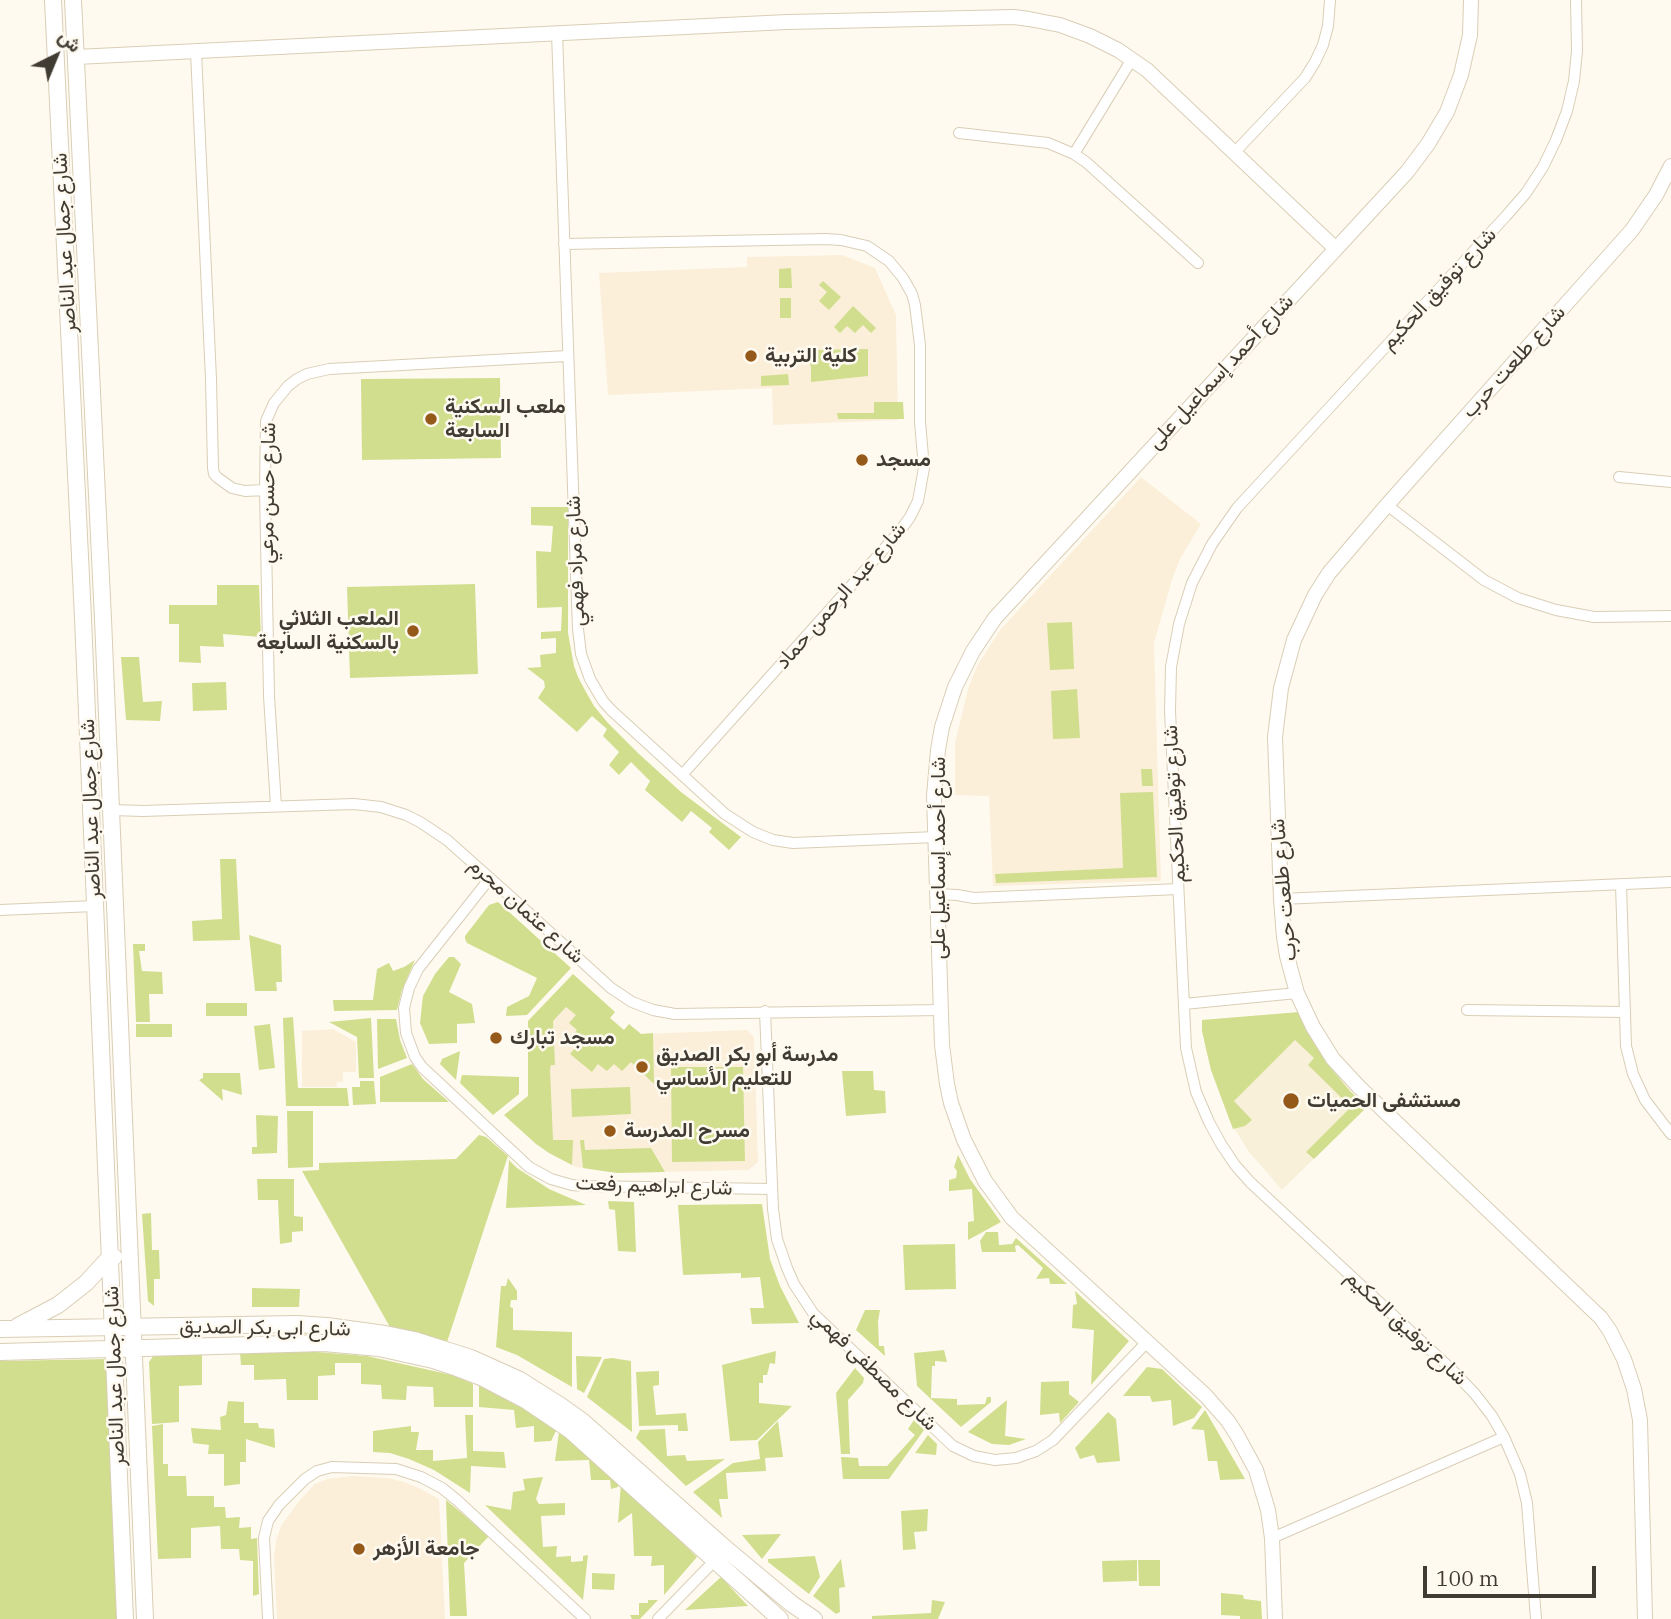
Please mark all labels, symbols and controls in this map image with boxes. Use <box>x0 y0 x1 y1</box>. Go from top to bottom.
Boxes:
north arrow <box>21 21 91 91</box>
text: ش <box>54 24 87 57</box>
street label: شارع جمال عبد الناصر <box>48 152 82 334</box>
street label: شارع توفيق الحكيم <box>1376 223 1502 355</box>
street label: شارع أحمد إسماعيل على <box>1143 289 1299 455</box>
street label: شارع طلعت حرب <box>1457 301 1571 423</box>
place label: كلية التربية <box>765 343 857 369</box>
marker: كلية التربية <box>743 348 759 364</box>
place label: ملعب السكنية السابعة <box>445 394 566 444</box>
marker: ملعب السكنية السابعة <box>423 411 439 427</box>
street label: شارع حسن مرعي <box>254 422 282 564</box>
place label: مسجد <box>876 447 931 473</box>
marker: مسجد <box>854 452 870 468</box>
street label: شارع مراد فهمي <box>561 495 591 627</box>
street label: شارع عبد الرحمن حماد <box>770 517 912 675</box>
place label: الملعب الثلاثي بالسكنية السابعة <box>256 606 399 656</box>
marker: الملعب الثلاثي بالسكنية السابعة <box>405 623 421 639</box>
street label: شارع جمال عبد الناصر <box>75 718 107 900</box>
street label: شارع توفيق الحكيم <box>1158 724 1192 884</box>
street label: شارع أحمد إسماعيل على <box>926 757 952 959</box>
street label: شارع طلعت حرب <box>1265 818 1303 962</box>
street label: شارع عثمان محرم <box>463 853 589 969</box>
place label: مسجد تبارك <box>510 1025 615 1051</box>
marker: مسجد تبارك <box>488 1030 504 1046</box>
place label: مدرسة أبو بكر الصديق للتعليم الأساسي <box>656 1042 838 1092</box>
marker: مدرسة أبو بكر الصديق للتعليم الأساسي <box>634 1059 650 1075</box>
place label: مستشفى الحميات <box>1307 1088 1461 1114</box>
marker: مستشفى الحميات <box>1281 1091 1301 1111</box>
place label: مسرح المدرسة <box>624 1118 750 1144</box>
marker: مسرح المدرسة <box>602 1123 618 1139</box>
street label: شارع ابراهيم رفعت <box>575 1171 733 1201</box>
street label: شارع توفيق الحكيم <box>1340 1265 1472 1391</box>
street label: شارع جمال عبد الناصر <box>99 1285 131 1467</box>
street label: شارع مصطفى فهمي <box>806 1303 942 1437</box>
street label: شارع ابى بكر الصديق <box>179 1314 351 1342</box>
place label: جامعة الأزهر <box>373 1536 479 1562</box>
marker: جامعة الأزهر <box>351 1541 367 1557</box>
scale bar <box>1426 1552 1599 1596</box>
text: 100 m <box>1436 1564 1499 1592</box>

